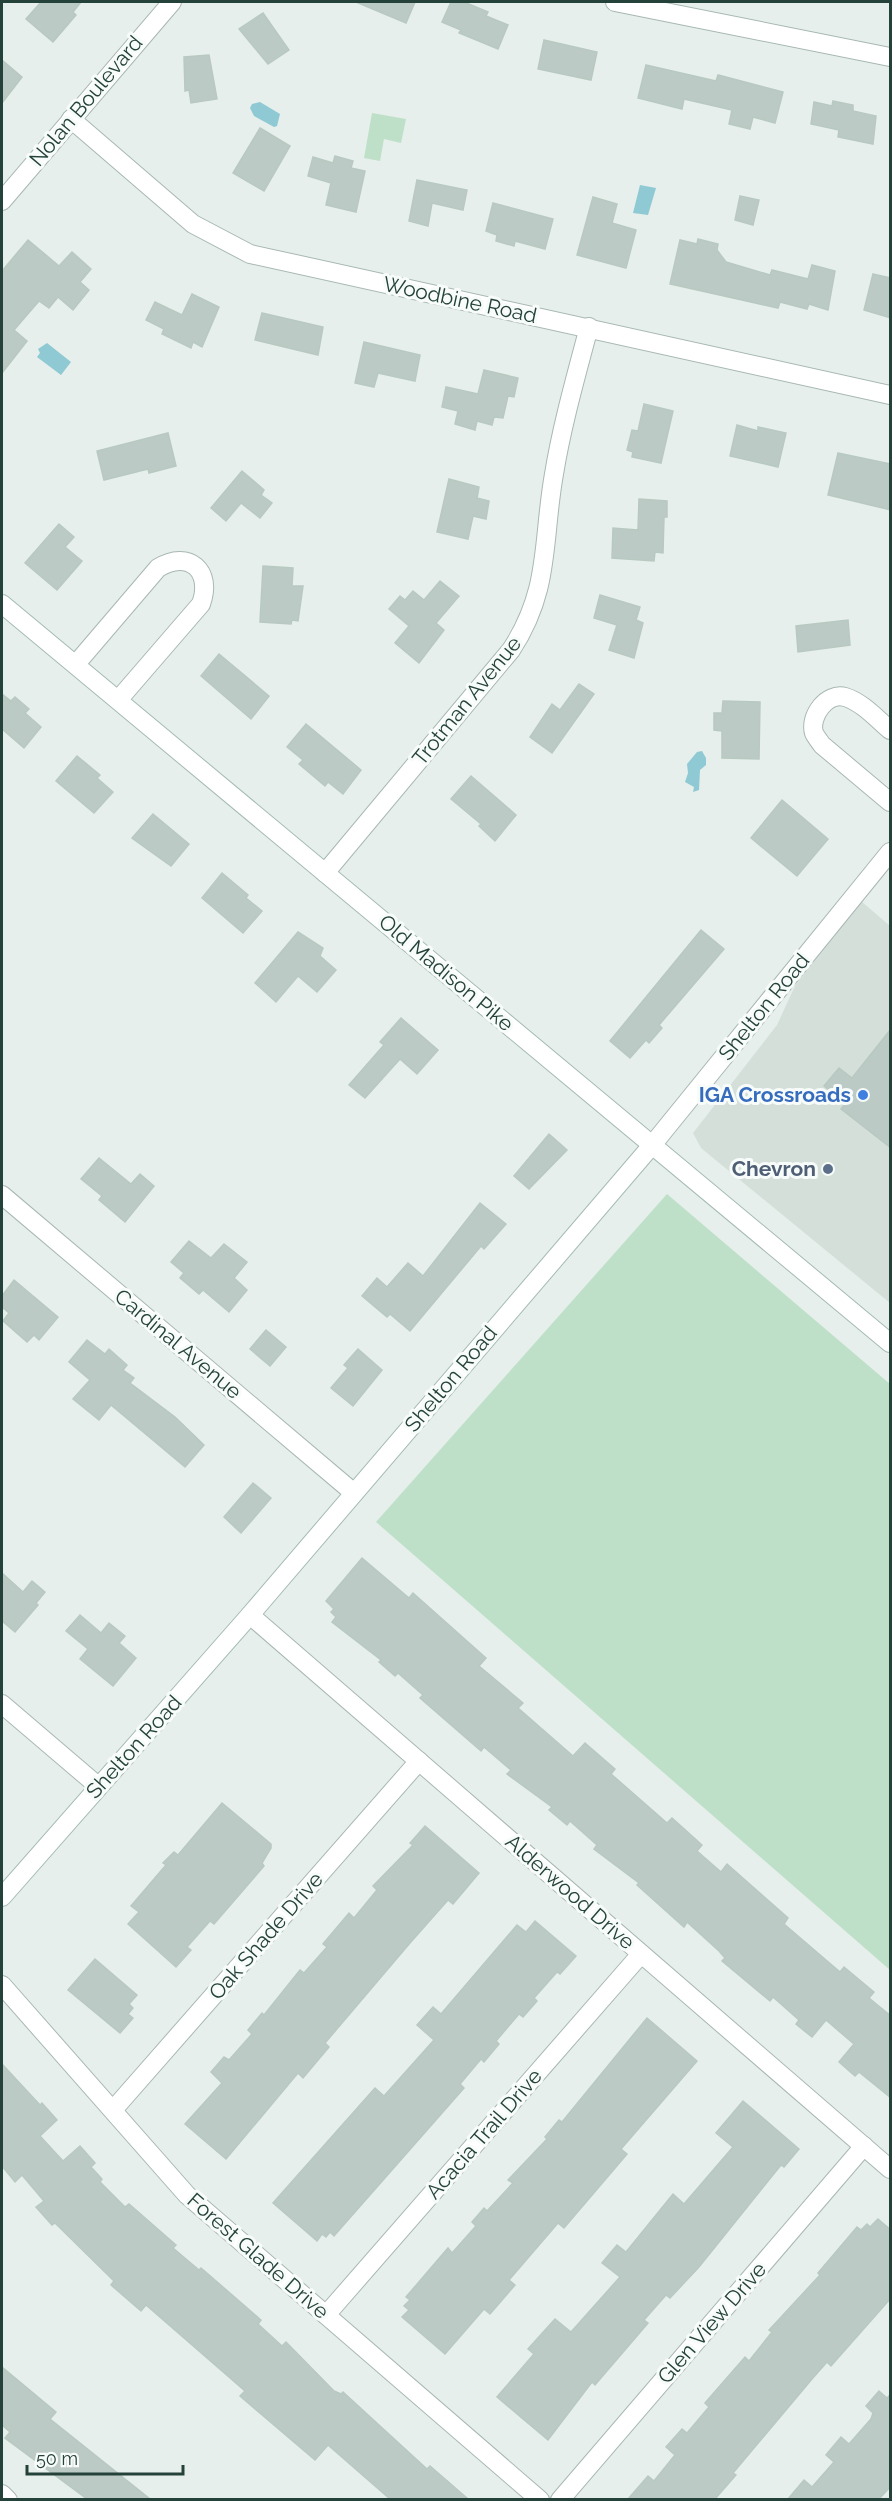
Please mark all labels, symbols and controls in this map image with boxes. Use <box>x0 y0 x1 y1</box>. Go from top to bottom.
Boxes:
street label: Nolan Boulevard <box>24 30 147 171</box>
street label: Woodbine Road <box>381 271 539 328</box>
street label: Trotman Avenue <box>407 631 526 770</box>
street label: Old Madison Pike <box>374 909 519 1036</box>
street label: Shelton Road <box>713 948 814 1065</box>
place label: IGA Crossroads <box>699 1082 851 1107</box>
marker: IGA Crossroads <box>856 1088 870 1102</box>
place label: Chevron <box>732 1156 816 1181</box>
marker: Chevron <box>821 1162 835 1176</box>
street label: Cardinal Avenue <box>110 1283 247 1404</box>
street label: Shelton Road <box>399 1321 502 1437</box>
street label: Shelton Road <box>81 1690 187 1803</box>
street label: Alderwood Drive <box>501 1829 640 1954</box>
street label: Oak Shade Drive <box>203 1867 328 2005</box>
street label: Acacia Trail Drive <box>420 2064 547 2204</box>
street label: Forest Glade Drive <box>183 2187 334 2324</box>
street label: Glen View Drive <box>652 2257 771 2389</box>
scale bar <box>27 2438 183 2476</box>
text: 50 m <box>36 2448 78 2469</box>

